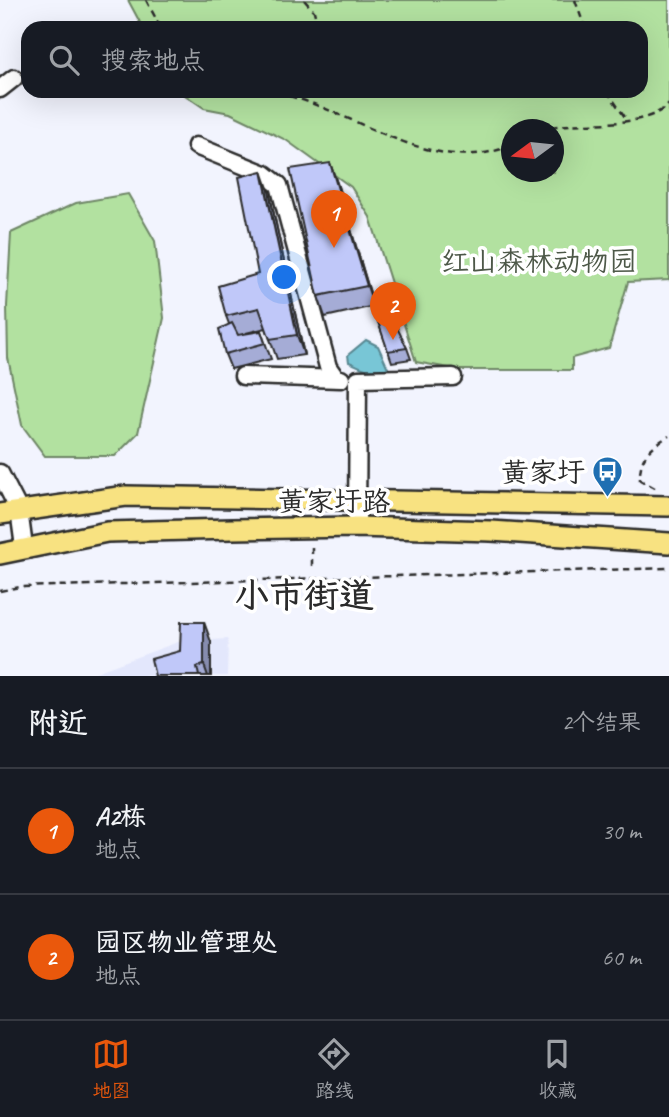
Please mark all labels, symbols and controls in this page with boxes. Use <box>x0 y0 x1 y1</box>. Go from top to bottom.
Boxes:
search box <box>21 21 648 98</box>
icon: search <box>45 41 83 79</box>
text: 搜索地点 <box>101 44 205 77</box>
north arrow <box>501 119 564 182</box>
pin: 1 <box>311 190 357 248</box>
park label: 红山森林动物园 <box>441 244 637 279</box>
your location <box>267 260 301 294</box>
pin: 2 <box>370 282 416 340</box>
place label: 黄家圩 <box>501 455 585 490</box>
bus stop icon: 黄家圩 <box>591 455 625 499</box>
street label: 黄家圩路 <box>278 484 390 519</box>
district label: 小市街道 <box>234 573 374 618</box>
text: 附近 <box>28 704 88 742</box>
text: 2个结果 <box>562 708 641 737</box>
text: A2栋 <box>95 800 146 833</box>
text: 1 <box>46 817 56 846</box>
text: 30 m <box>602 817 641 846</box>
text: 地点 <box>95 835 141 864</box>
text: 园区物业管理处 <box>95 926 277 959</box>
text: 2 <box>46 943 56 972</box>
text: 60 m <box>602 943 641 972</box>
text: 地点 <box>95 961 141 990</box>
tab: 地图 <box>92 1035 131 1103</box>
tab: 路线 <box>315 1035 354 1103</box>
tab: 收藏 <box>538 1035 577 1103</box>

